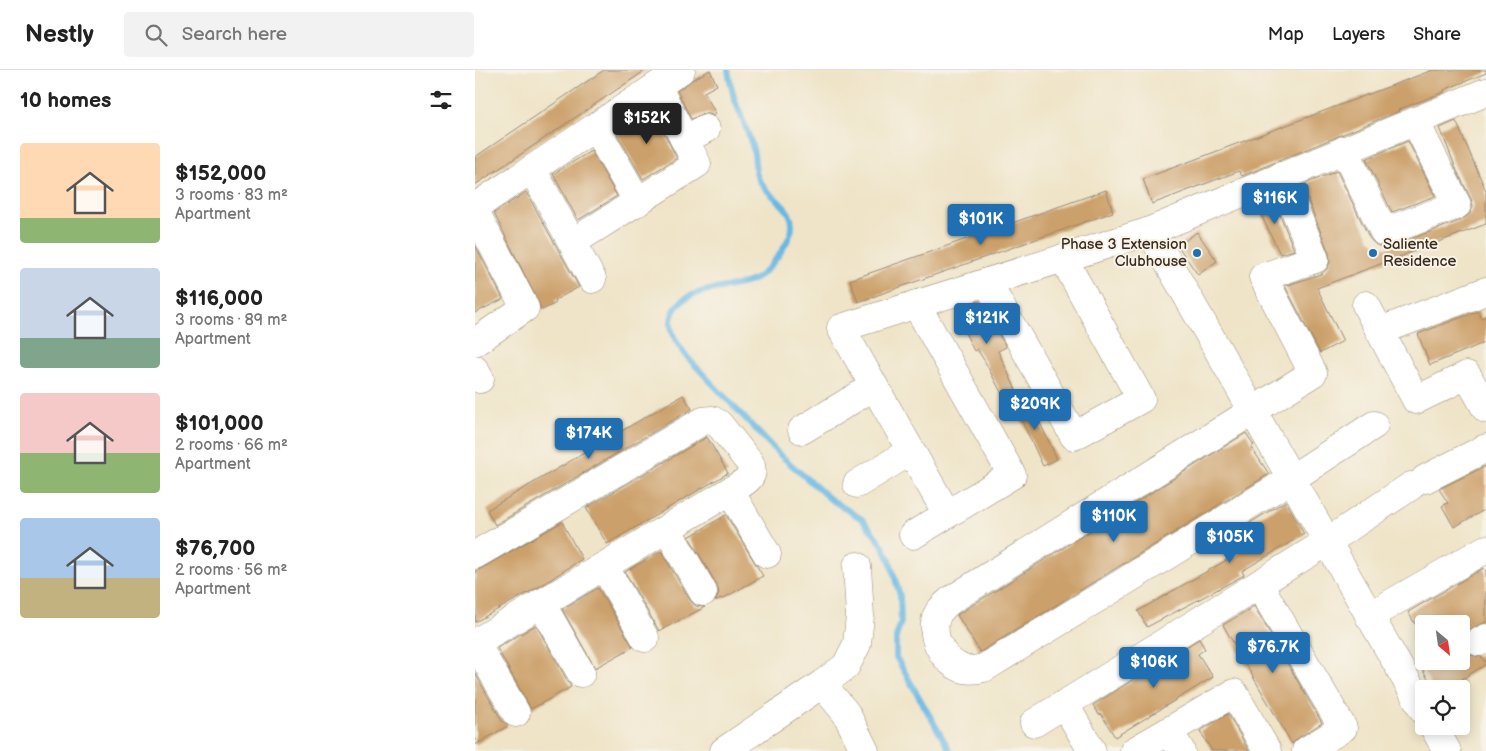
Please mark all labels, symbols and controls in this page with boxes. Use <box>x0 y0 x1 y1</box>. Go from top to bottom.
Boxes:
search box <box>124 12 474 57</box>
text: Nestly <box>25 20 94 49</box>
icon: search <box>142 21 170 49</box>
text: Search here <box>182 23 287 46</box>
text: Map <box>1268 24 1304 45</box>
text: Layers <box>1332 24 1385 45</box>
text: Share <box>1413 24 1461 45</box>
icon: filters <box>427 86 455 114</box>
text: 10 homes <box>20 88 111 113</box>
pin: $152K <box>612 102 682 145</box>
text: $152K <box>624 109 670 128</box>
text: $152,000 <box>175 161 266 186</box>
icon: home <box>60 163 120 223</box>
pin: $116K <box>1240 182 1310 225</box>
text: 3 rooms · 83 m² <box>175 186 288 205</box>
text: $116K <box>1253 189 1297 208</box>
pin: $101K <box>946 204 1016 246</box>
text: Apartment <box>175 205 251 224</box>
text: $101K <box>959 210 1003 229</box>
place label: Phase 3 Extension Clubhouse <box>1061 235 1187 271</box>
place label: Saliente Residence <box>1383 235 1456 271</box>
marker: Phase 3 Extension Clubhouse <box>1191 247 1203 259</box>
marker: Saliente Residence <box>1367 247 1379 259</box>
text: $116,000 <box>175 286 263 311</box>
icon: home <box>60 288 120 348</box>
pin: $121K <box>952 302 1022 345</box>
text: $121K <box>965 309 1009 328</box>
text: 3 rooms · 89 m² <box>175 311 287 330</box>
text: Apartment <box>175 330 251 349</box>
pin: $209K <box>1000 388 1070 431</box>
text: $209K <box>1010 395 1060 414</box>
text: $101,000 <box>175 411 264 436</box>
icon: home <box>60 413 120 473</box>
pin: $174K <box>554 418 624 460</box>
text: $174K <box>566 424 612 443</box>
text: 2 rooms · 66 m² <box>175 436 288 455</box>
text: Apartment <box>175 455 251 474</box>
pin: $110K <box>1079 500 1149 543</box>
text: $110K <box>1092 507 1136 526</box>
pin: $105K <box>1195 522 1265 564</box>
text: $105K <box>1206 528 1254 547</box>
text: $76,700 <box>175 536 255 561</box>
icon: home <box>60 538 120 598</box>
text: 2 rooms · 56 m² <box>175 561 287 580</box>
text: Apartment <box>175 580 251 599</box>
north arrow <box>1415 615 1470 670</box>
map controls <box>1415 615 1470 735</box>
pin: $76.7K <box>1232 632 1314 674</box>
text: $76.7K <box>1247 638 1299 657</box>
pin: $106K <box>1119 646 1189 689</box>
text: $106K <box>1130 653 1178 672</box>
button: locate <box>1415 680 1470 735</box>

